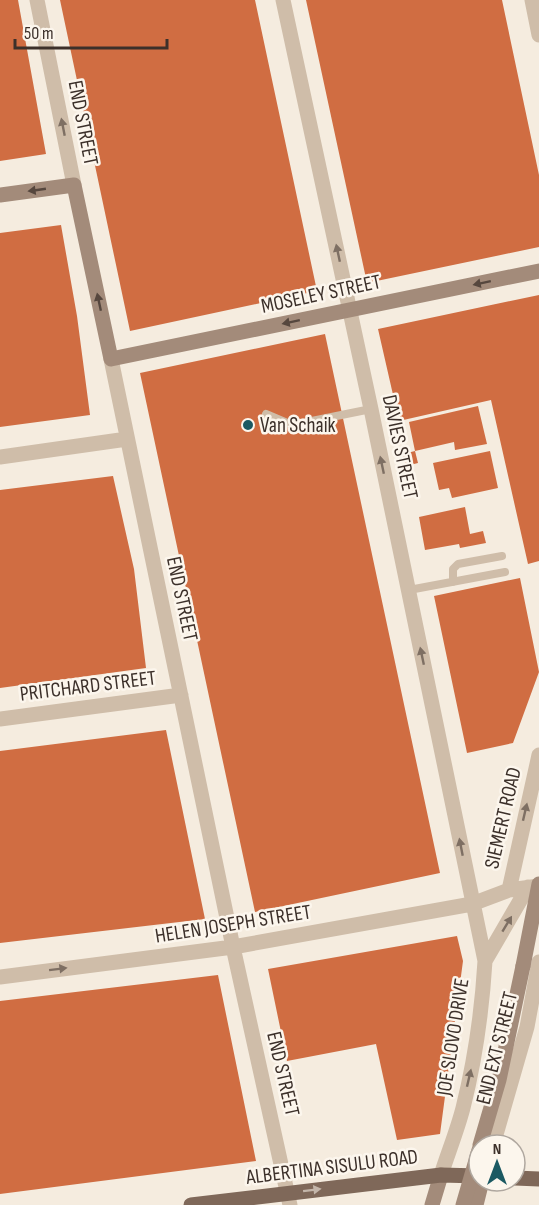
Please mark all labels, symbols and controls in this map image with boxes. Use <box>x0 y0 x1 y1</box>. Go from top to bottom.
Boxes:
scale bar <box>15 12 166 50</box>
text: 50 m <box>24 23 54 44</box>
street label: END STREET <box>63 78 104 168</box>
one-way arrow <box>57 118 67 137</box>
one-way arrow <box>27 186 46 195</box>
one-way arrow <box>332 244 342 263</box>
street label: MOSELEY STREET <box>259 269 384 319</box>
one-way arrow <box>472 278 491 288</box>
one-way arrow <box>94 292 103 311</box>
one-way arrow <box>281 318 300 327</box>
street label: DAVIES STREET <box>377 393 423 502</box>
place label: Van Schaik <box>260 413 336 438</box>
marker: Van Schaik <box>241 418 255 432</box>
one-way arrow <box>377 455 386 474</box>
street label: END STREET <box>161 554 203 644</box>
one-way arrow <box>417 646 427 665</box>
street label: PRITCHARD STREET <box>18 665 158 707</box>
street label: SIEMERT ROAD <box>479 765 527 871</box>
one-way arrow <box>521 803 530 822</box>
one-way arrow <box>456 837 465 856</box>
street label: HELEN JOSEPH STREET <box>153 899 313 949</box>
one-way arrow <box>501 916 512 932</box>
one-way arrow <box>49 965 68 974</box>
street label: JOE SLOVO DRIVE <box>431 976 475 1099</box>
street label: END EXT STREET <box>471 989 523 1107</box>
street label: END STREET <box>261 1029 305 1119</box>
one-way arrow <box>465 1069 474 1088</box>
north arrow <box>467 1133 527 1193</box>
text: N <box>493 1140 501 1159</box>
street label: ALBERTINA SISULU ROAD <box>244 1144 419 1190</box>
one-way arrow <box>302 1185 321 1195</box>

